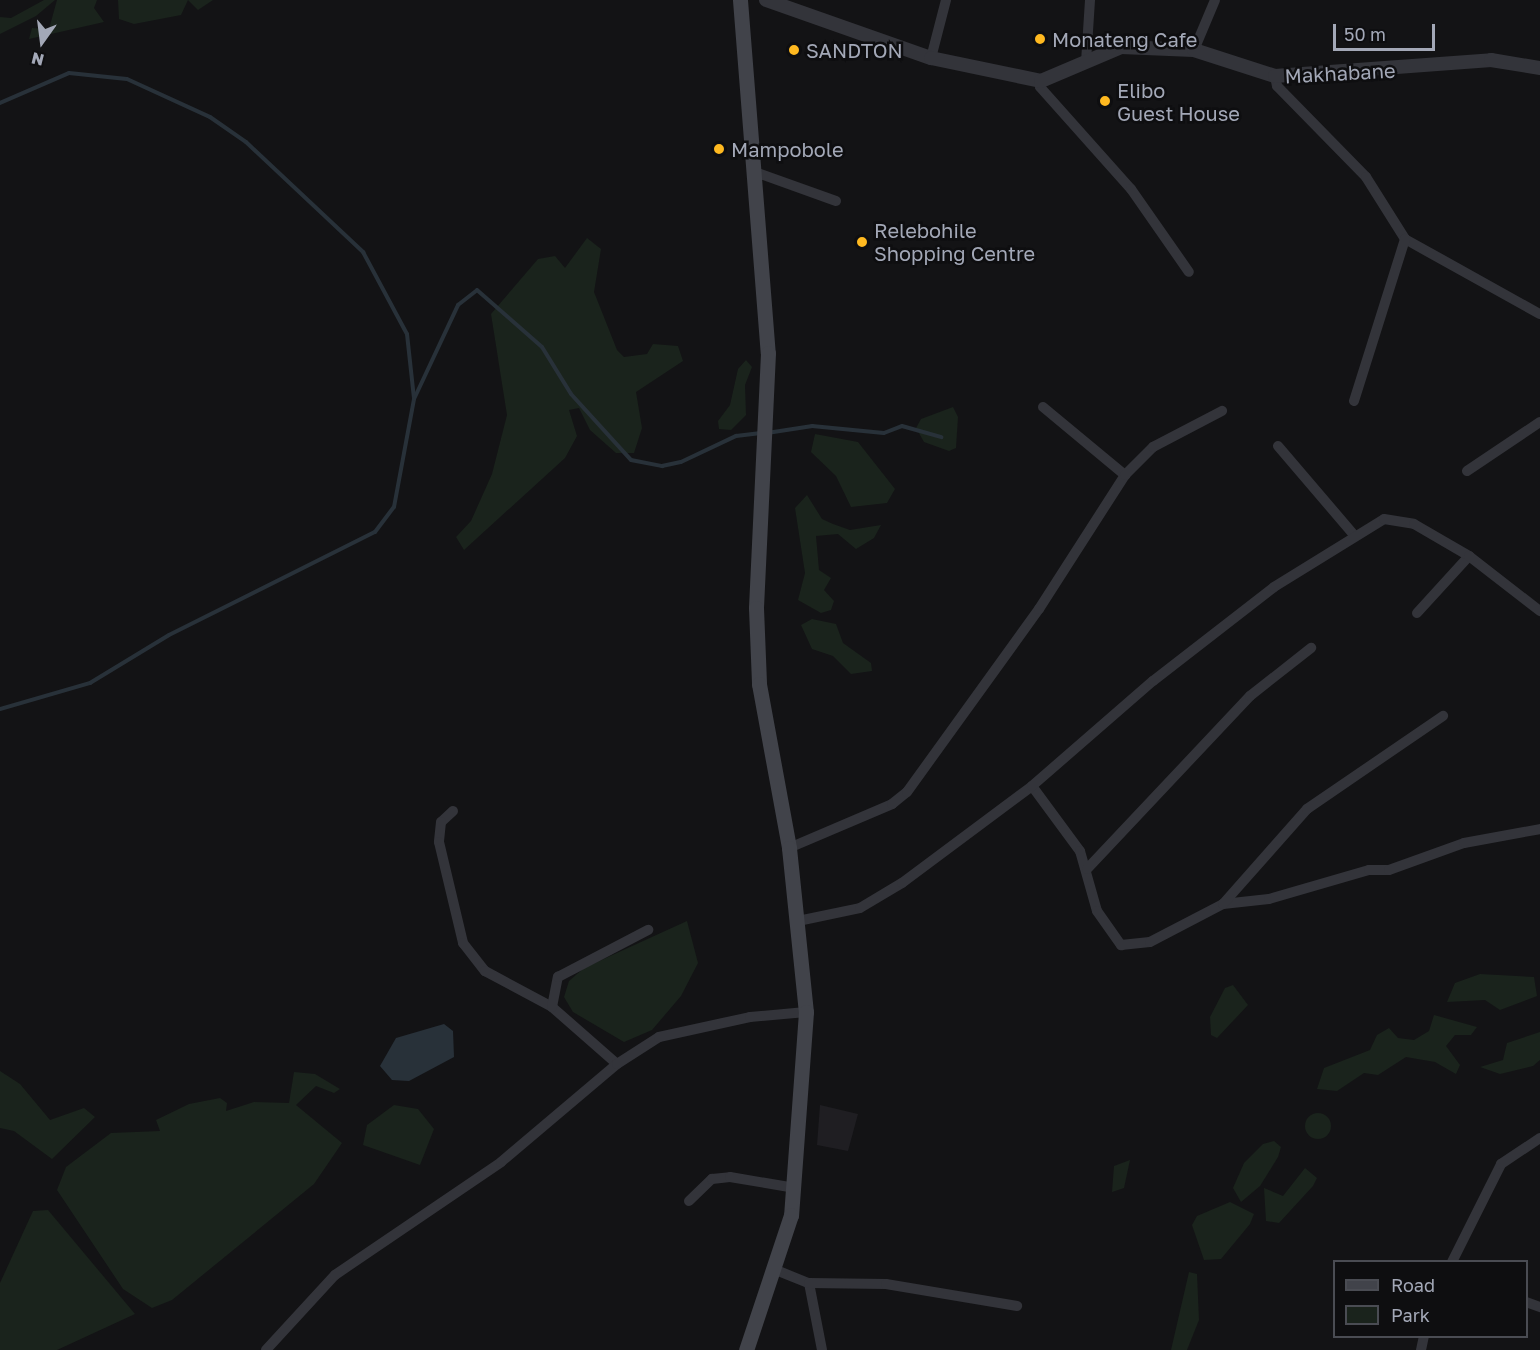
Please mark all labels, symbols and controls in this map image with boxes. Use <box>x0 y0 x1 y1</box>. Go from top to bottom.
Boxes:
north arrow <box>12 12 72 72</box>
scale bar <box>1336 12 1438 50</box>
text: 50 m <box>1344 23 1386 45</box>
place label: Monateng Cafe <box>1052 27 1197 51</box>
marker: Monateng Cafe <box>1033 32 1047 46</box>
place label: SANDTON <box>806 38 903 62</box>
marker: SANDTON <box>787 43 801 57</box>
text: N <box>29 48 46 71</box>
street label: Makhabane <box>1284 58 1396 88</box>
place label: Elibo Guest House <box>1117 78 1240 125</box>
marker: Elibo Guest House <box>1098 94 1112 108</box>
place label: Mampobole <box>731 137 844 161</box>
marker: Mampobole <box>712 142 726 156</box>
place label: Relebohile Shopping Centre <box>874 219 1035 266</box>
marker: Relebohile Shopping Centre <box>855 235 869 249</box>
legend <box>1333 1260 1528 1338</box>
text: Road <box>1391 1274 1435 1296</box>
text: Park <box>1391 1304 1430 1326</box>

